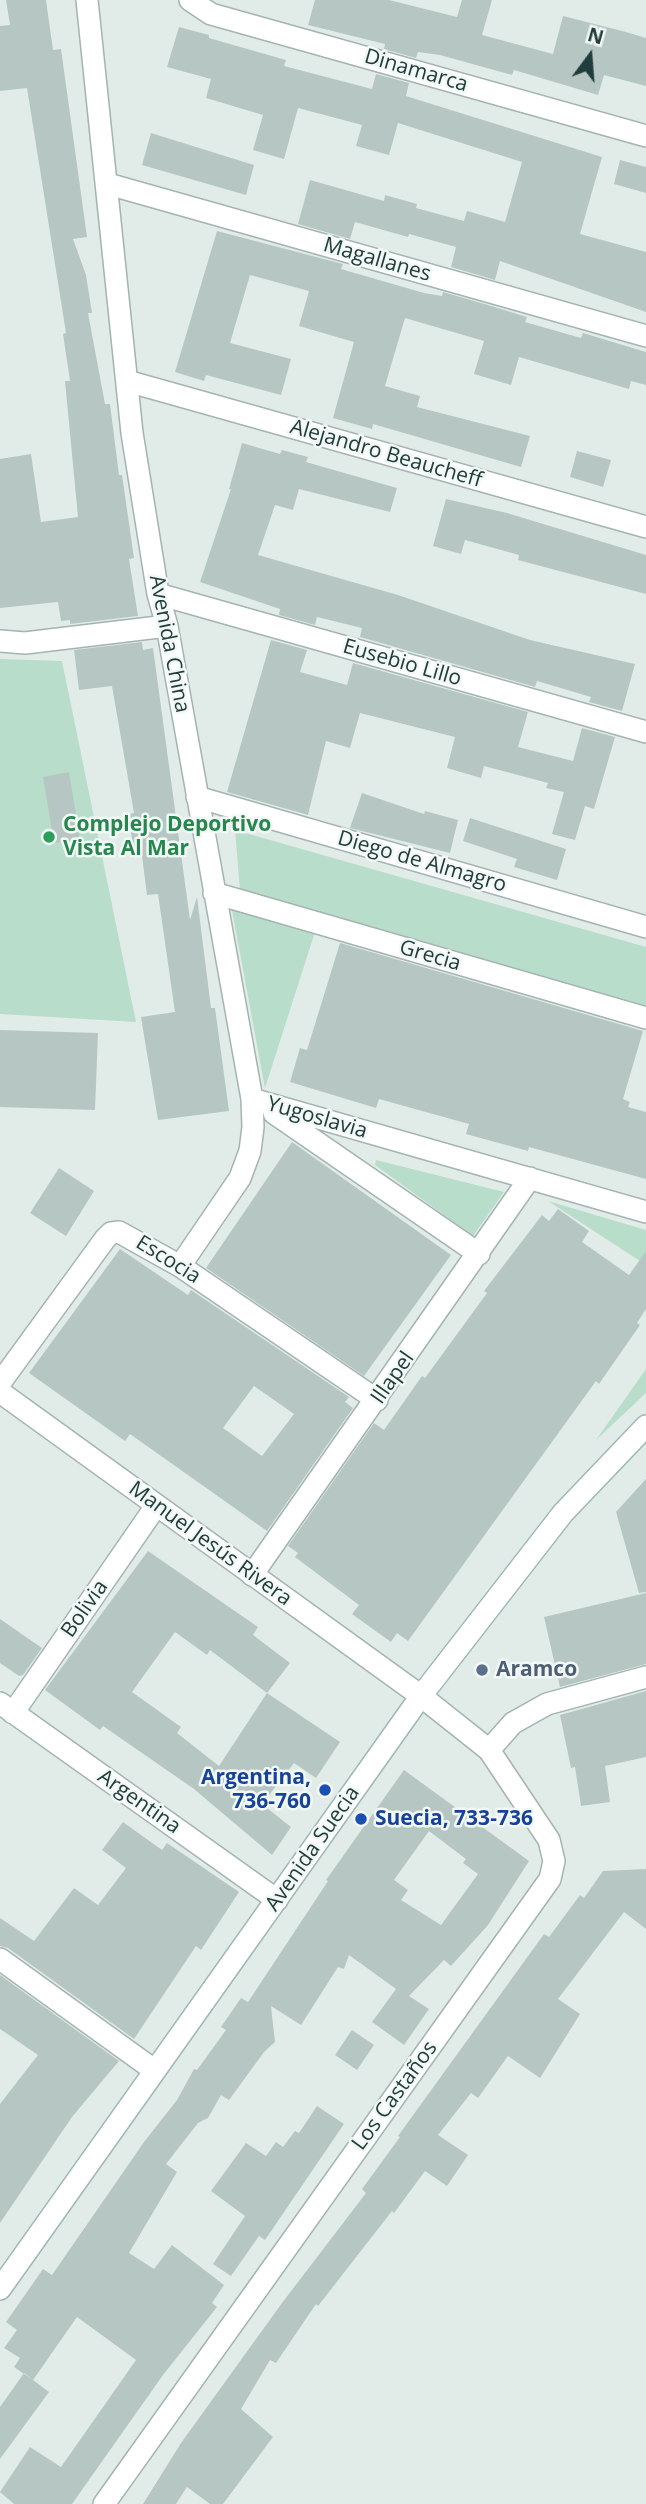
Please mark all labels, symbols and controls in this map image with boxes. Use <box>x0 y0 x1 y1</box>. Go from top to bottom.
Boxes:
north arrow <box>555 21 625 91</box>
text: N <box>585 21 607 50</box>
street label: Dinamarca <box>361 44 471 98</box>
street label: Magallanes <box>320 233 434 287</box>
street label: Alejandro Beaucheff <box>287 415 485 493</box>
street label: Avenida China <box>143 573 195 715</box>
street label: Eusebio Lillo <box>340 634 464 692</box>
place label: Complejo Deportivo Vista Al Mar <box>63 812 271 862</box>
street label: Diego de Almagro <box>335 826 509 898</box>
marker: Complejo Deportivo Vista Al Mar <box>41 829 57 845</box>
street label: Grecia <box>396 935 464 977</box>
street label: Yugoslavia <box>264 1092 370 1144</box>
street label: Escocia <box>131 1230 205 1290</box>
street label: Illapel <box>366 1347 420 1409</box>
street label: Manuel Jesús Rivera <box>124 1476 296 1612</box>
street label: Bolivia <box>56 1575 114 1643</box>
place label: Aramco <box>496 1657 577 1683</box>
marker: Aramco <box>474 1662 490 1678</box>
street label: Argentina <box>93 1764 185 1840</box>
place label: Argentina, 736-760 <box>201 1765 311 1815</box>
street label: Avenida Suecia <box>261 1782 365 1916</box>
marker: Argentina, 736-760 <box>317 1782 333 1798</box>
place label: Suecia, 733-736 <box>375 1806 533 1832</box>
marker: Suecia, 733-736 <box>353 1811 369 1827</box>
street label: Los Castaños <box>347 2037 443 2155</box>

